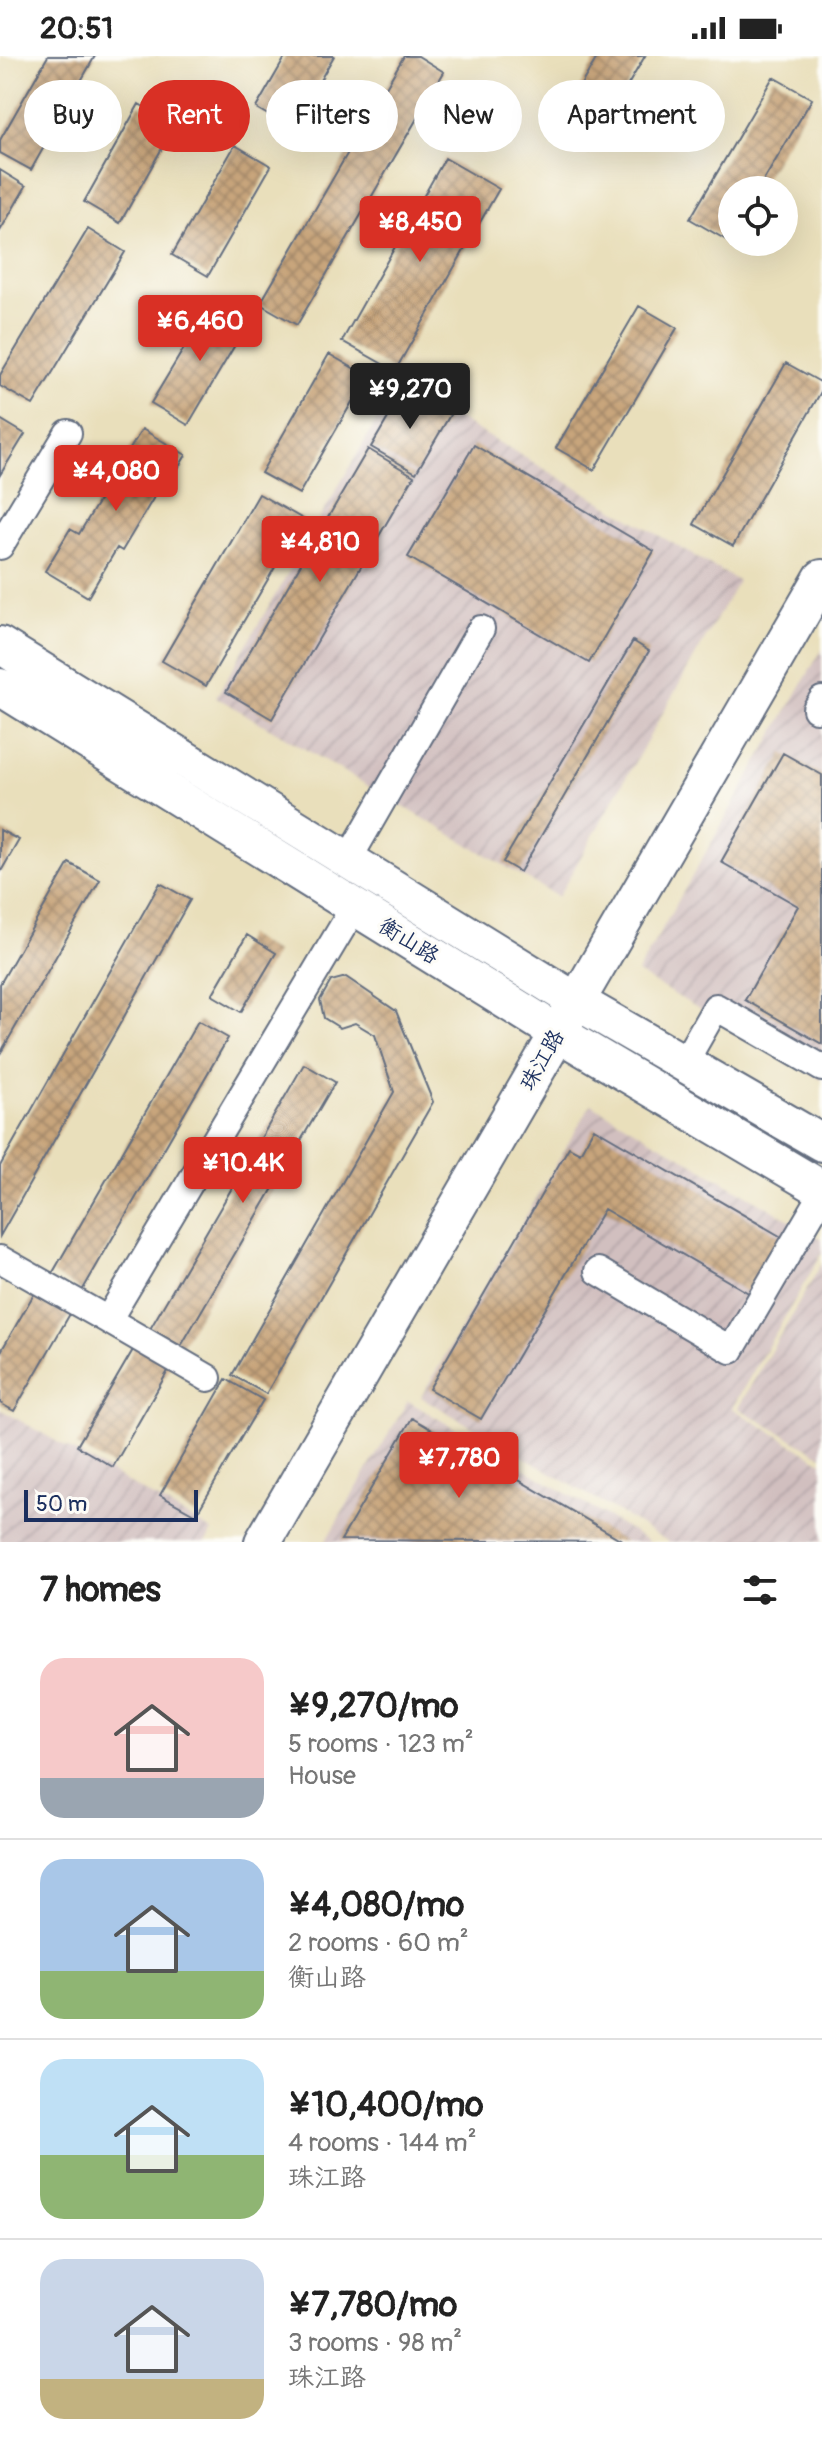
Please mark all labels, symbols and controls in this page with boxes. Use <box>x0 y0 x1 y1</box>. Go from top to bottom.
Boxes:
text: 20:51 <box>40 10 113 47</box>
chip: Buy <box>24 80 122 152</box>
chip: Rent <box>138 80 250 152</box>
chip: Filters <box>266 80 398 152</box>
chip: New <box>414 80 522 152</box>
chip: Apartment <box>538 80 725 152</box>
map controls <box>718 176 798 256</box>
button: locate <box>718 176 798 256</box>
pin: ¥8,450 <box>355 196 485 264</box>
text: ¥8,450 <box>378 206 462 238</box>
pin: ¥6,460 <box>135 295 265 363</box>
text: ¥6,460 <box>156 305 244 337</box>
pin: ¥9,270 <box>345 363 475 431</box>
text: ¥9,270 <box>368 373 452 405</box>
pin: ¥4,080 <box>51 445 181 513</box>
text: ¥4,080 <box>72 455 160 487</box>
pin: ¥4,810 <box>255 516 385 584</box>
text: ¥4,810 <box>280 526 360 558</box>
street label: 衡山路 <box>374 912 444 970</box>
street label: 珠江路 <box>513 1024 571 1096</box>
pin: ¥10.4K <box>178 1137 308 1205</box>
text: ¥10.4K <box>202 1147 284 1179</box>
pin: ¥7,780 <box>394 1432 524 1500</box>
text: ¥7,780 <box>417 1442 501 1474</box>
scale bar <box>24 1486 198 1522</box>
text: 50 m <box>36 1490 87 1518</box>
icon: filters <box>738 1568 782 1612</box>
text: 7 homes <box>40 1569 161 1612</box>
text: ¥9,270/mo <box>288 1685 459 1728</box>
icon: home <box>104 1690 200 1786</box>
text: 5 rooms · 123 m² <box>288 1728 474 1760</box>
text: House <box>288 1760 356 1792</box>
text: ¥4,080/mo <box>288 1884 464 1927</box>
icon: home <box>104 1891 200 1987</box>
text: 2 rooms · 60 m² <box>288 1927 469 1959</box>
text: 衡山路 <box>288 1962 366 1994</box>
text: ¥10,400/mo <box>288 2084 484 2127</box>
icon: home <box>104 2091 200 2187</box>
text: 4 rooms · 144 m² <box>288 2127 477 2159</box>
text: 珠江路 <box>288 2162 366 2194</box>
text: ¥7,780/mo <box>288 2284 457 2327</box>
icon: home <box>104 2291 200 2387</box>
text: 3 rooms · 98 m² <box>288 2327 462 2359</box>
text: 珠江路 <box>288 2362 366 2394</box>

